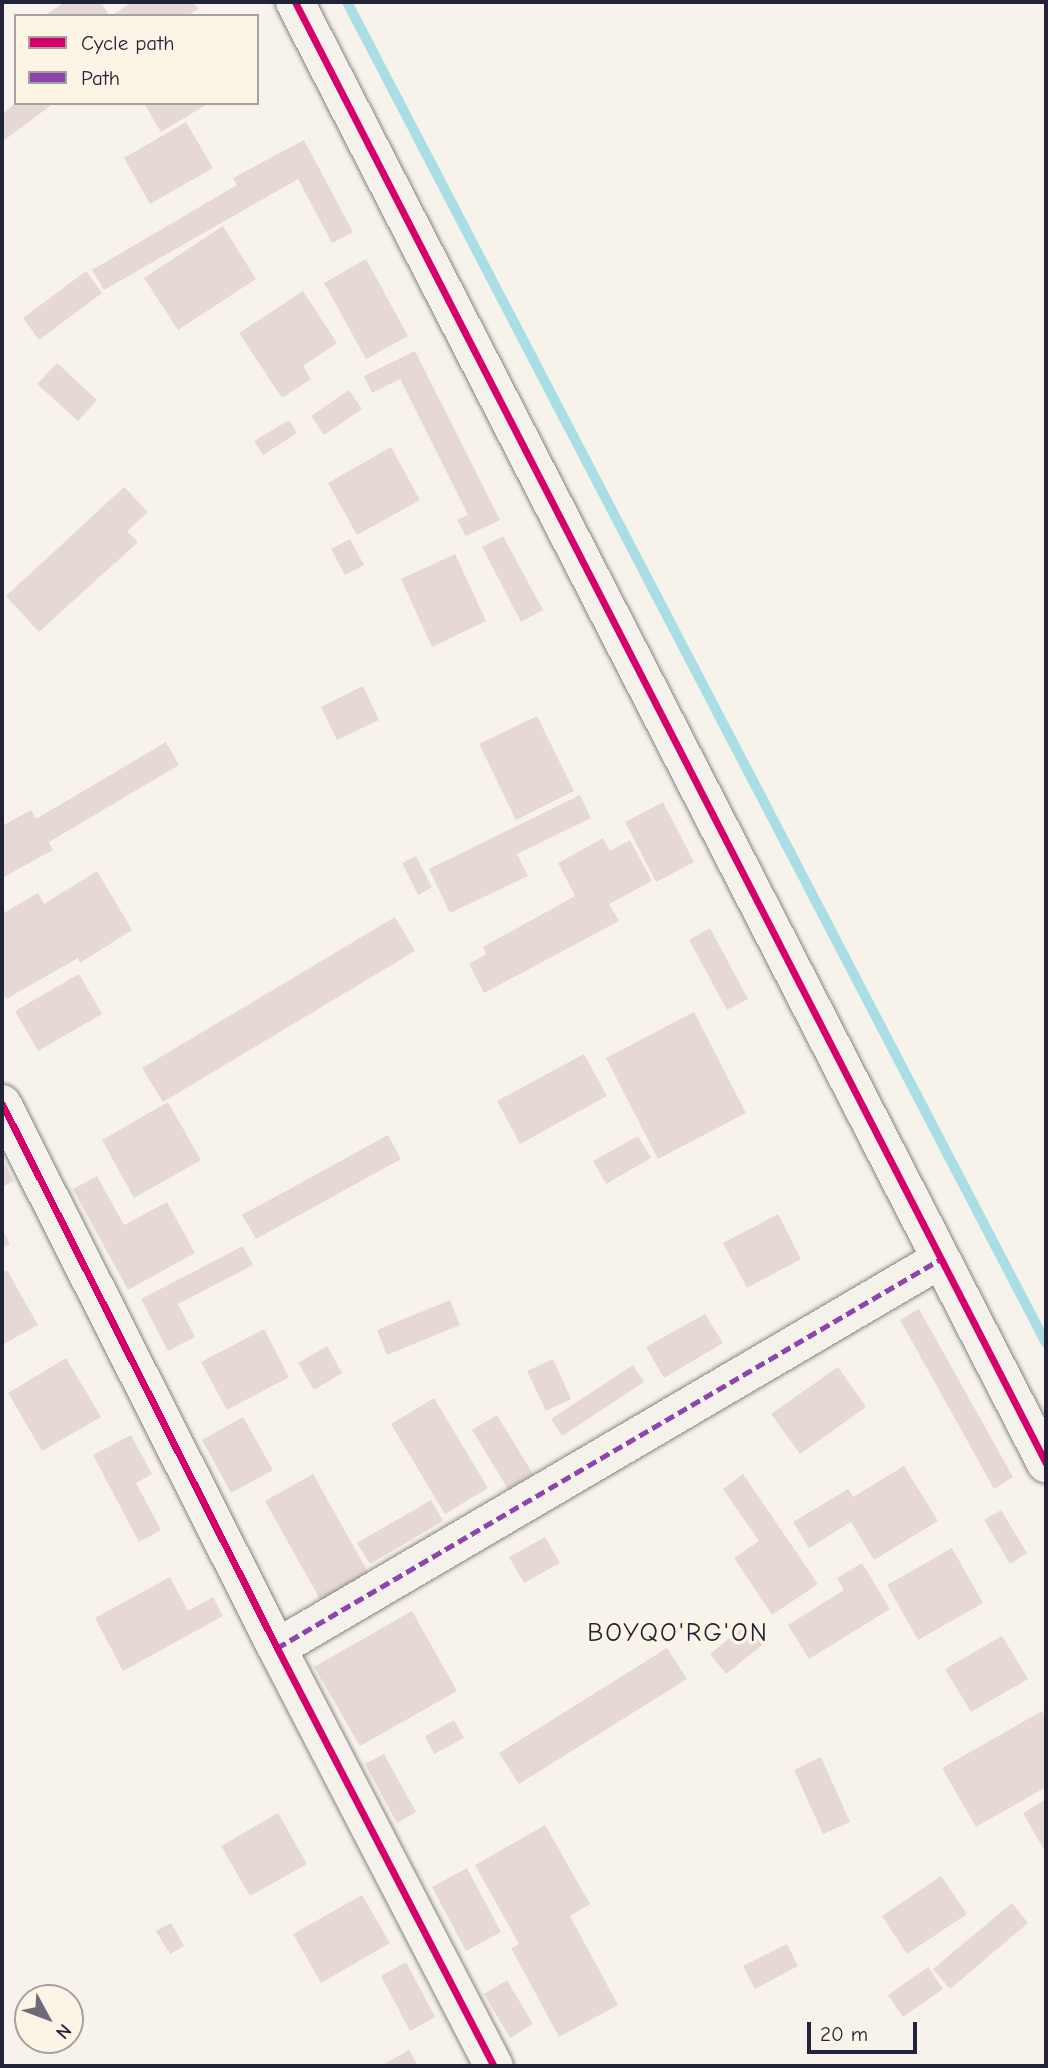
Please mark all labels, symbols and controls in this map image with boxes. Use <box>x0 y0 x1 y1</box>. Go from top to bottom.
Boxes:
legend <box>14 14 259 105</box>
text: Cycle path <box>81 31 174 55</box>
text: Path <box>81 66 120 90</box>
district label: BOYQO'RG'ON <box>589 1618 767 1650</box>
north arrow <box>14 1984 84 2054</box>
scale bar <box>810 2008 920 2052</box>
text: N <box>51 2020 76 2043</box>
text: 20 m <box>820 2022 868 2046</box>

